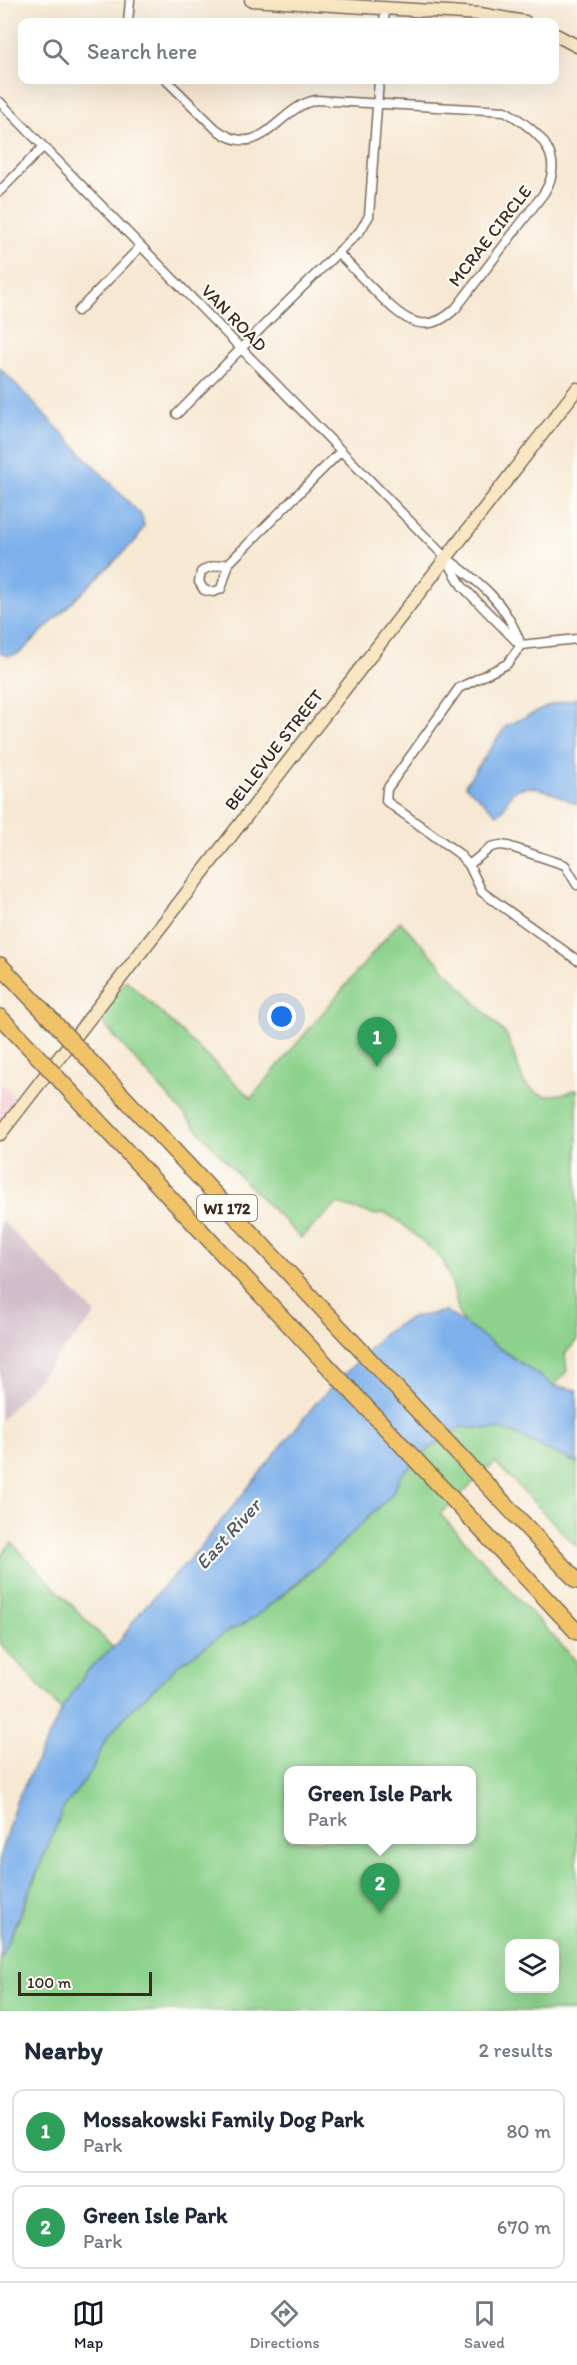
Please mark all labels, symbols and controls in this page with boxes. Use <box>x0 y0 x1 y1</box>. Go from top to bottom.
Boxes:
search box <box>18 18 559 84</box>
icon: search <box>39 35 72 68</box>
text: Search here <box>87 38 197 65</box>
street label: MCRAE CIRCLE <box>444 181 536 291</box>
street label: VAN ROAD <box>196 280 272 356</box>
street label: BELLEVUE STREET <box>220 685 328 815</box>
your location <box>267 1002 296 1031</box>
pin: 1 <box>358 1018 397 1067</box>
road number: WI 172 <box>197 1195 257 1221</box>
water label: East River <box>190 1492 267 1574</box>
popup <box>284 1766 476 1844</box>
text: Green Isle Park <box>308 1780 452 1807</box>
text: Park <box>308 1807 347 1831</box>
pin: 2 <box>360 1864 400 1913</box>
map controls <box>505 1939 559 1993</box>
button: layers <box>505 1939 559 1993</box>
scale bar <box>18 1969 152 1996</box>
text: 100 m <box>27 1973 71 1992</box>
text: Nearby <box>24 2034 103 2066</box>
text: 2 results <box>479 2038 553 2062</box>
text: Mossakowski Family Dog Park <box>83 2106 364 2133</box>
text: 1 <box>41 2119 50 2143</box>
text: 80 m <box>506 2119 551 2143</box>
text: Park <box>83 2133 122 2157</box>
text: Green Isle Park <box>83 2202 227 2229</box>
text: 2 <box>40 2215 51 2239</box>
text: 670 m <box>497 2215 551 2239</box>
text: Park <box>83 2229 122 2253</box>
tab: Map <box>72 2297 105 2352</box>
tab: Directions <box>249 2297 320 2352</box>
tab: Saved <box>464 2297 505 2352</box>

